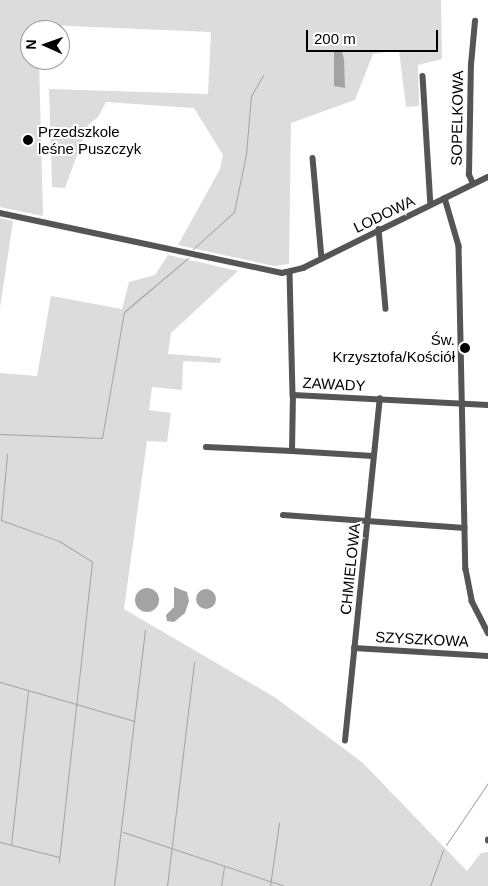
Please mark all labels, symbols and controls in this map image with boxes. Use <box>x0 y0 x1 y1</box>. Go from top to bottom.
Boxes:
north arrow <box>20 20 70 70</box>
scale bar <box>308 20 440 52</box>
text: 200 m <box>314 30 356 47</box>
text: N <box>23 39 39 50</box>
street label: SOPELKOWA <box>447 70 467 166</box>
place label: Przedszkole leśne Puszczyk <box>38 122 141 157</box>
marker: Przedszkole leśne Puszczyk <box>22 134 34 146</box>
street label: LODOWA <box>350 191 418 237</box>
place label: Św. Krzysztofa/Kościół <box>332 330 455 365</box>
marker: Św. Krzysztofa/Kościół <box>459 342 471 354</box>
street label: ZAWADY <box>302 373 366 395</box>
street label: CHMIELOWA <box>336 522 364 616</box>
street label: SZYSZKOWA <box>375 628 469 650</box>

